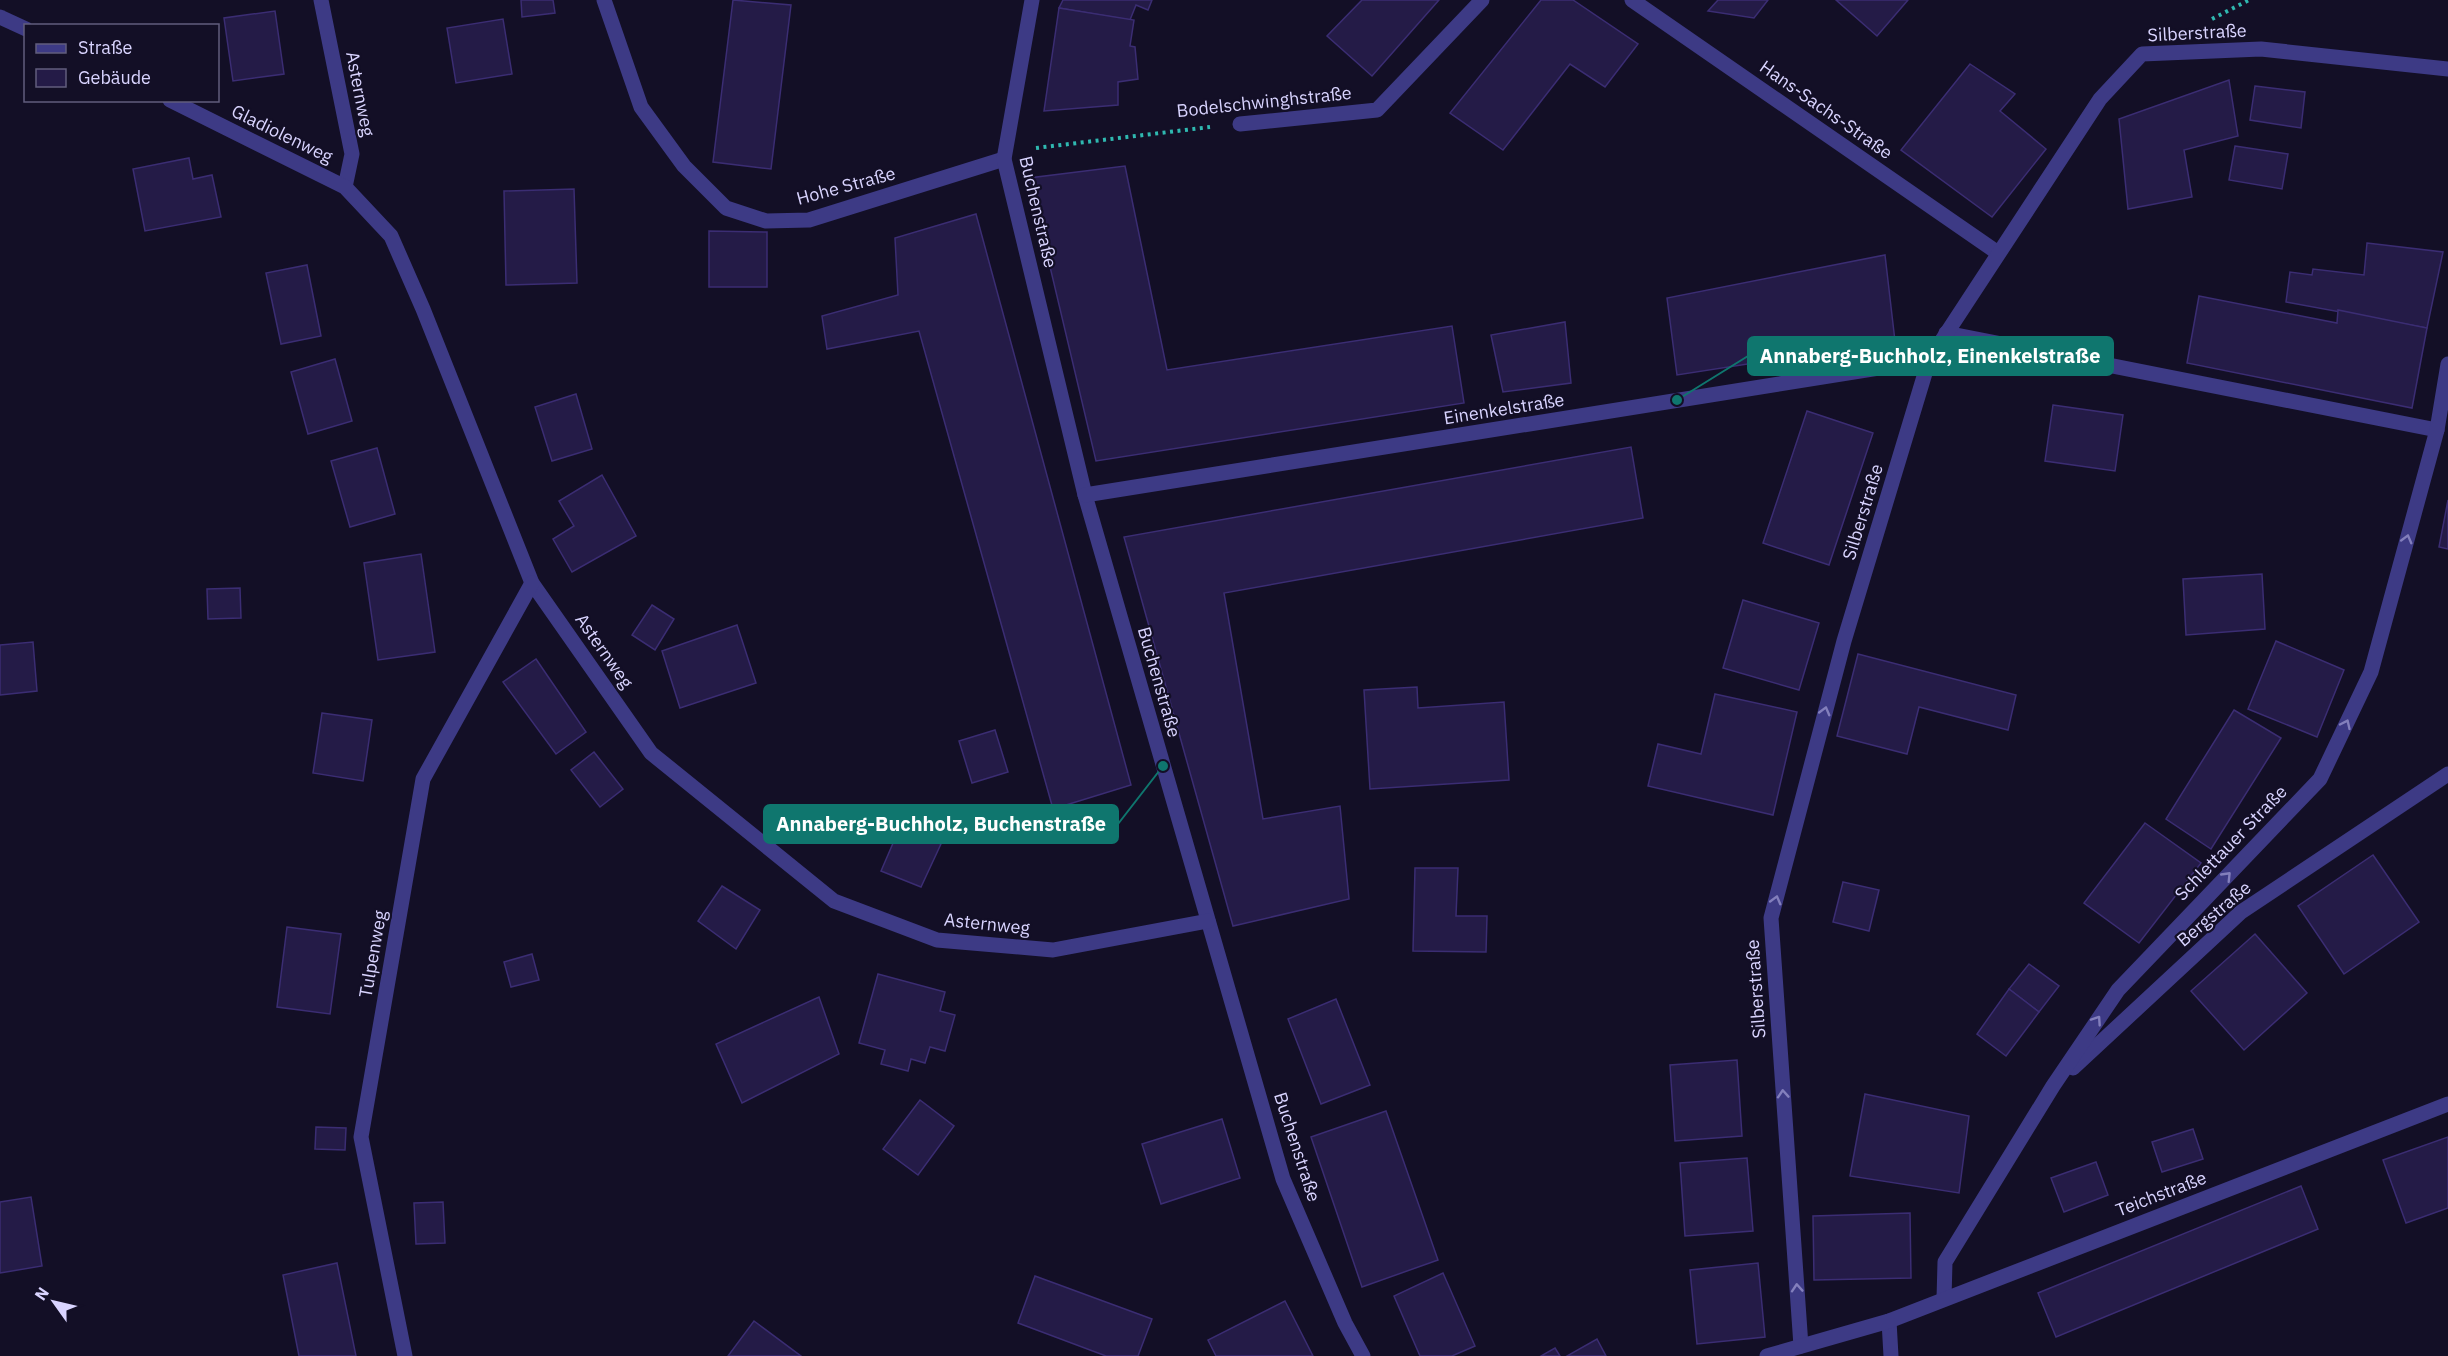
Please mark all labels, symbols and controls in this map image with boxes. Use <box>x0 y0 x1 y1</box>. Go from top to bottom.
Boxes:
street label: Silberstraße <box>2147 18 2247 47</box>
legend <box>24 24 219 102</box>
text: Straße <box>78 36 132 59</box>
street label: Asternweg <box>341 49 380 139</box>
street label: Hans-Sachs-Straße <box>1755 55 1897 164</box>
text: Gebäude <box>78 66 151 89</box>
street label: Bodelschwinghstraße <box>1175 81 1353 122</box>
street label: Gladiolenweg <box>228 99 337 168</box>
street label: Buchenstraße <box>1014 154 1063 270</box>
street label: Hohe Straße <box>794 161 898 210</box>
callout: Annaberg-Buchholz, Einenkelstraße <box>1748 337 2113 375</box>
text: Annaberg-Buchholz, Einenkelstraße <box>1760 342 2100 369</box>
street label: Einenkelstraße <box>1442 388 1566 429</box>
street label: Silberstraße <box>1837 461 1888 563</box>
one-way arrow <box>2400 534 2413 544</box>
street label: Asternweg <box>570 609 639 693</box>
street label: Buchenstraße <box>1133 624 1186 740</box>
one-way arrow <box>1818 706 1831 716</box>
one-way arrow <box>2339 719 2351 730</box>
street label: Schlettauer Straße <box>2170 780 2292 905</box>
callout: Annaberg-Buchholz, Buchenstraße <box>764 805 1118 843</box>
text: Annaberg-Buchholz, Buchenstraße <box>776 810 1106 837</box>
one-way arrow <box>2220 872 2231 883</box>
street label: Bergstraße <box>2172 876 2256 951</box>
one-way arrow <box>1768 895 1781 905</box>
street label: Tulpenweg <box>354 908 392 999</box>
street label: Asternweg <box>943 908 1032 939</box>
street label: Silberstraße <box>1741 939 1770 1039</box>
one-way arrow <box>2090 1016 2101 1027</box>
street label: Buchenstraße <box>1269 1089 1326 1205</box>
one-way arrow <box>1777 1089 1790 1098</box>
street label: Teichstraße <box>2112 1166 2210 1221</box>
north arrow <box>24 1272 84 1332</box>
text: N <box>30 1283 53 1304</box>
one-way arrow <box>1790 1284 1803 1293</box>

